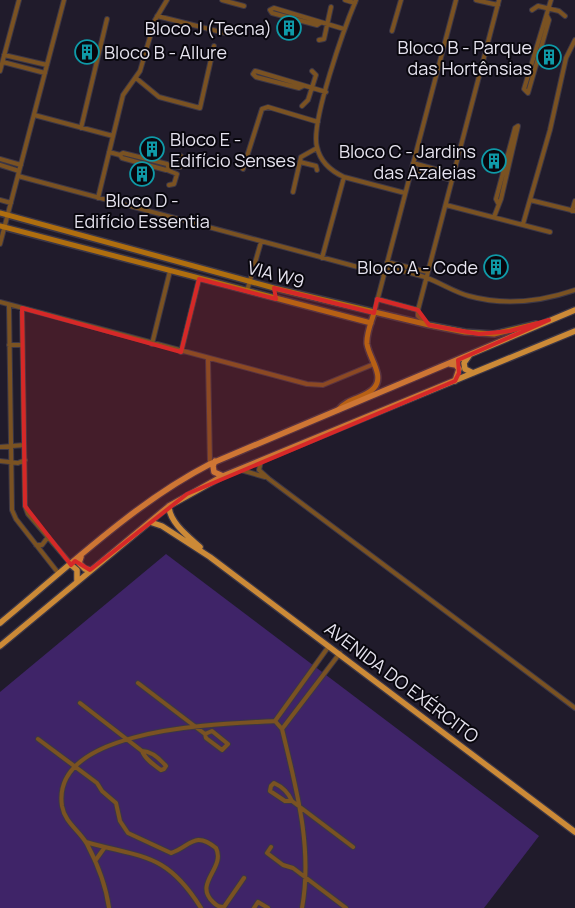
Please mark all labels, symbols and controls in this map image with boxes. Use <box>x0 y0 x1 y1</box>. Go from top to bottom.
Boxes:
building icon: Bloco J (Tecna) <box>276 15 302 41</box>
place label: Bloco J (Tecna) <box>145 16 272 40</box>
place label: Bloco B - Parque das Hortênsias <box>398 35 532 80</box>
building icon: Bloco B - Allure <box>74 39 100 65</box>
place label: Bloco B - Allure <box>104 40 227 64</box>
building icon: Bloco B - Parque das Hortênsias <box>536 44 562 70</box>
place label: Bloco E - Edifício Senses <box>170 127 296 172</box>
building icon: Bloco E - Edifício Senses <box>139 136 165 162</box>
place label: Bloco C - Jardins das Azaleias <box>339 139 476 184</box>
building icon: Bloco C - Jardins das Azaleias <box>481 148 507 174</box>
building icon: Bloco D - Edifício Essentia <box>129 161 155 187</box>
place label: Bloco D - Edifício Essentia <box>74 188 210 233</box>
building icon: Bloco A - Code <box>483 254 509 280</box>
street label: VIA W9 <box>245 255 307 293</box>
place label: Bloco A - Code <box>357 255 478 279</box>
street label: AVENIDA DO EXÉRCITO <box>320 616 484 748</box>

